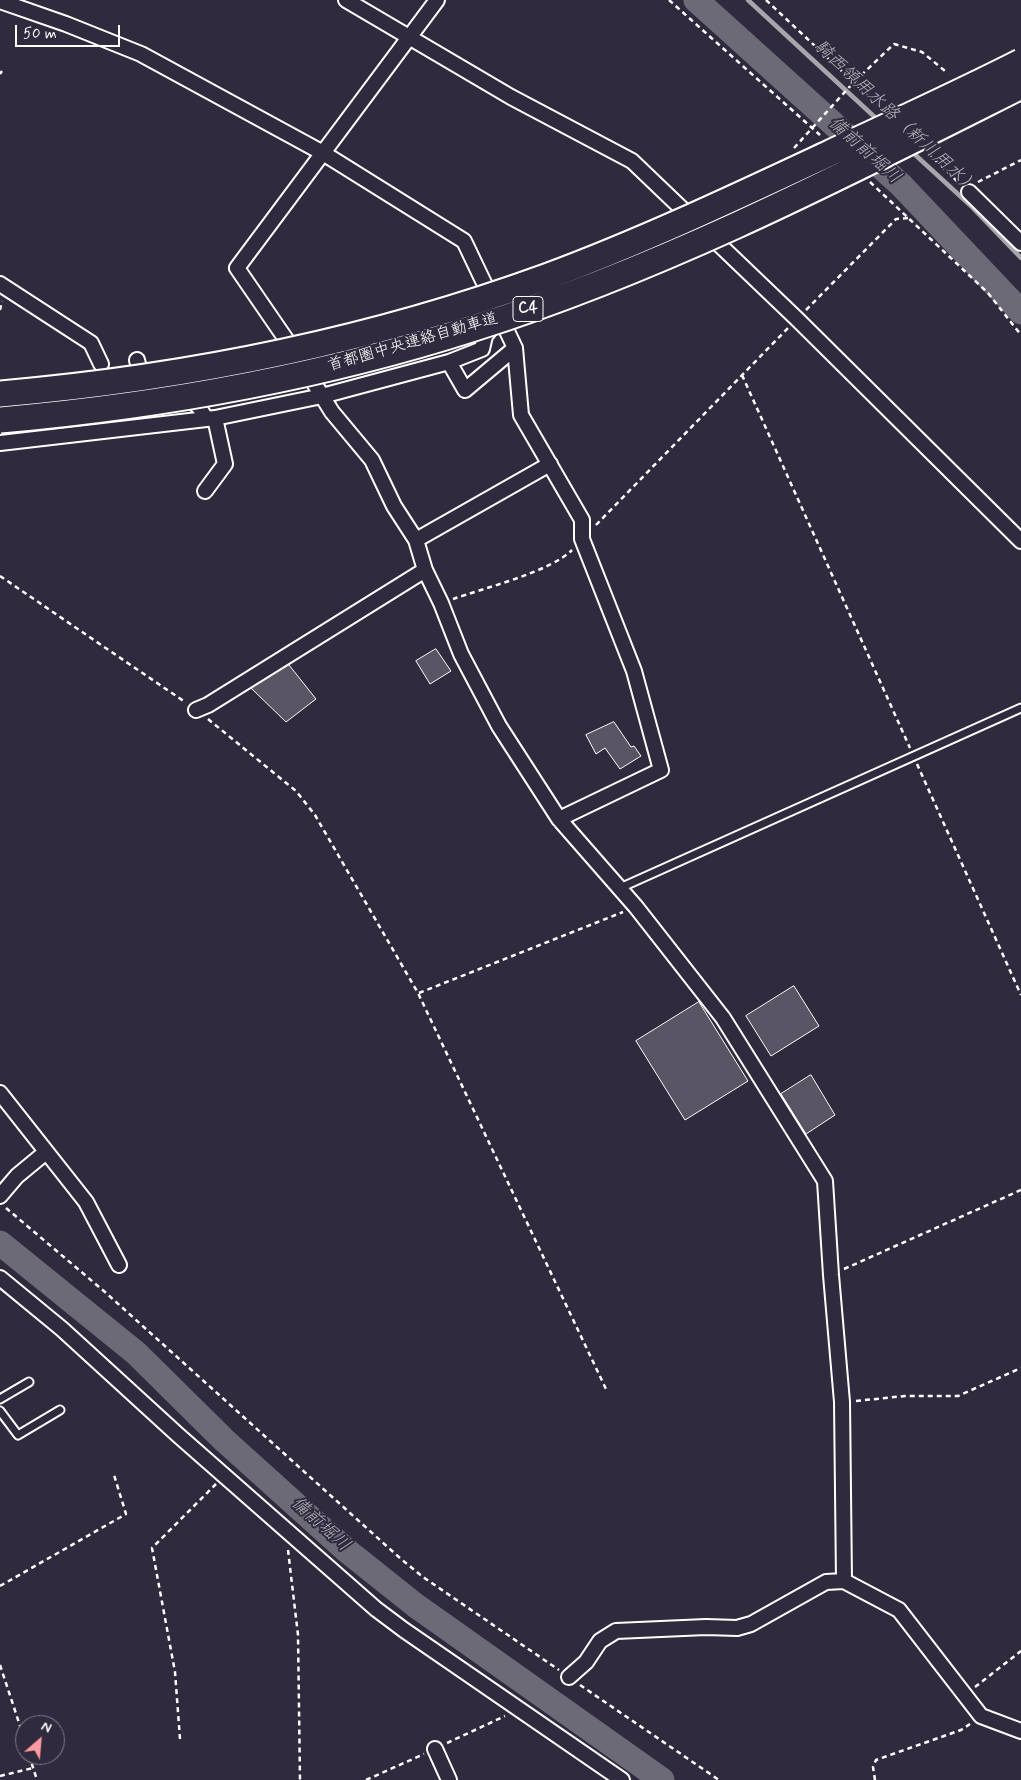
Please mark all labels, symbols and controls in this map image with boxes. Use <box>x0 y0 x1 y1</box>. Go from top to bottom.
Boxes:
scale bar <box>18 15 122 47</box>
text: 50 m <box>23 24 57 44</box>
water label: 騎西領用水路（新川用水） <box>809 36 981 200</box>
water label: 備前前堀川 <box>823 113 905 189</box>
road number: C4 <box>513 296 543 322</box>
street label: 首都圏中央連絡自動車道 <box>326 310 500 376</box>
water label: 備前堀川 <box>286 1493 354 1557</box>
north arrow <box>15 1715 65 1765</box>
text: N <box>38 1717 55 1738</box>

